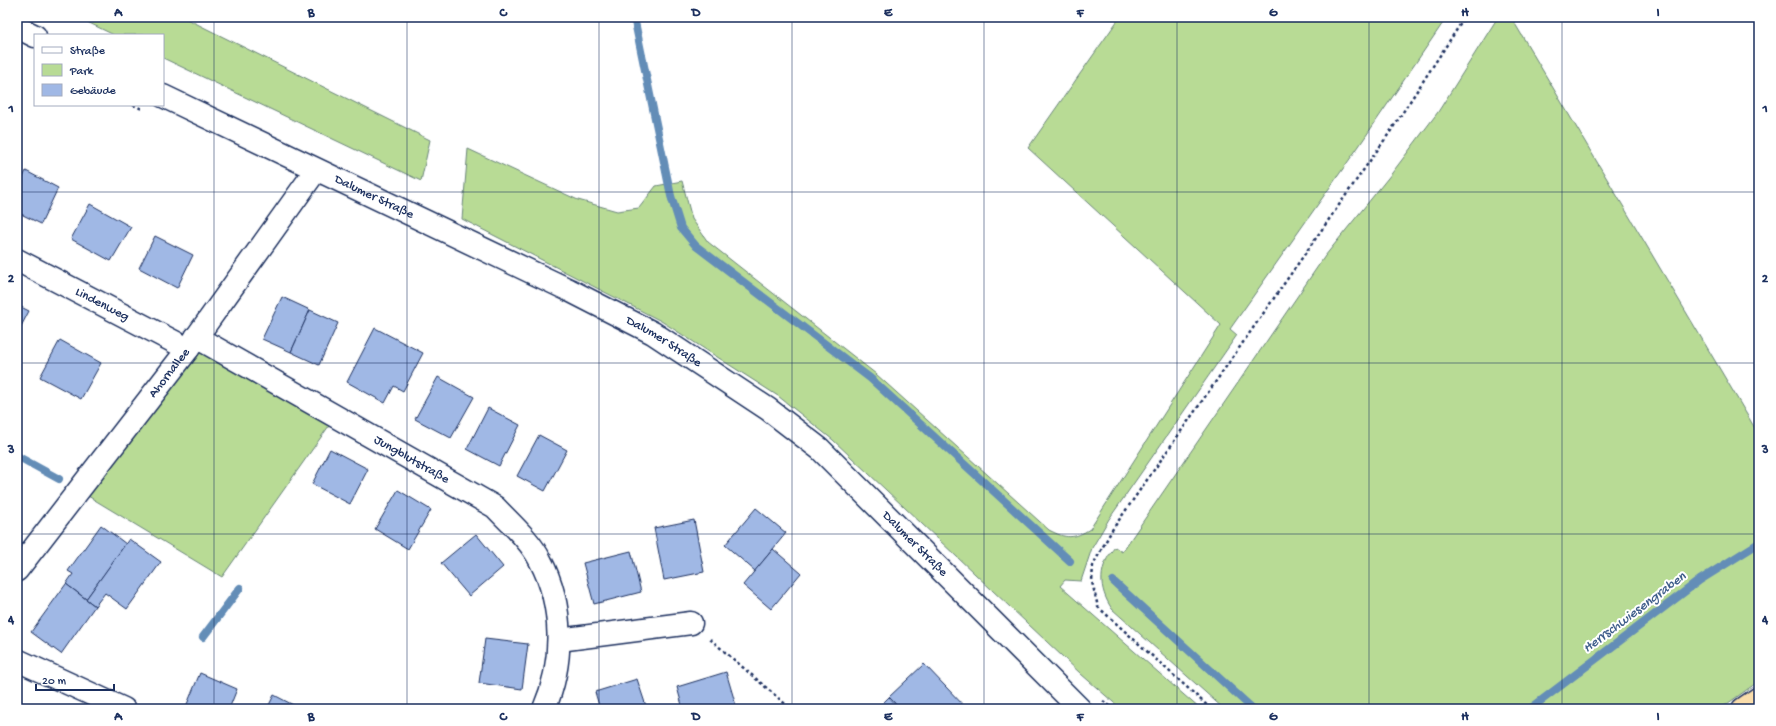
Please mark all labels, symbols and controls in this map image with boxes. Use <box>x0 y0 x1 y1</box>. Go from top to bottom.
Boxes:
text: A <box>113 6 123 21</box>
text: B <box>307 6 316 21</box>
text: C <box>498 6 508 21</box>
text: D <box>691 6 701 21</box>
text: E <box>884 6 893 21</box>
text: F <box>1076 6 1085 21</box>
text: G <box>1269 6 1278 21</box>
text: H <box>1461 6 1469 21</box>
text: I <box>1656 6 1660 21</box>
legend <box>34 34 164 106</box>
text: Straße <box>70 45 106 59</box>
text: Park <box>69 65 95 79</box>
text: Gebäude <box>70 85 116 99</box>
text: 1 <box>7 102 14 117</box>
text: 1 <box>1761 102 1768 117</box>
street label: Dalumer Straße <box>331 171 416 222</box>
text: 2 <box>8 272 15 287</box>
text: 2 <box>1762 272 1769 287</box>
street label: Lindenweg <box>73 284 132 324</box>
street label: Dalumer Straße <box>623 312 705 371</box>
street label: Ahornallee <box>146 345 193 401</box>
street label: Jungblutstraße <box>371 432 452 487</box>
text: 3 <box>7 443 15 458</box>
text: 3 <box>1761 443 1769 458</box>
street label: Dalumer Straße <box>878 507 951 580</box>
water label: Herrschwiesengraben <box>1580 568 1690 657</box>
text: 4 <box>7 613 15 628</box>
text: 4 <box>1761 613 1769 628</box>
scale bar <box>36 666 114 692</box>
text: 20 m <box>42 675 67 689</box>
text: A <box>113 710 123 725</box>
text: B <box>307 710 316 725</box>
text: C <box>498 710 508 725</box>
text: D <box>691 710 701 725</box>
text: E <box>884 710 893 725</box>
text: F <box>1076 710 1085 725</box>
text: G <box>1269 710 1278 725</box>
text: H <box>1461 710 1469 725</box>
text: I <box>1656 710 1660 725</box>

